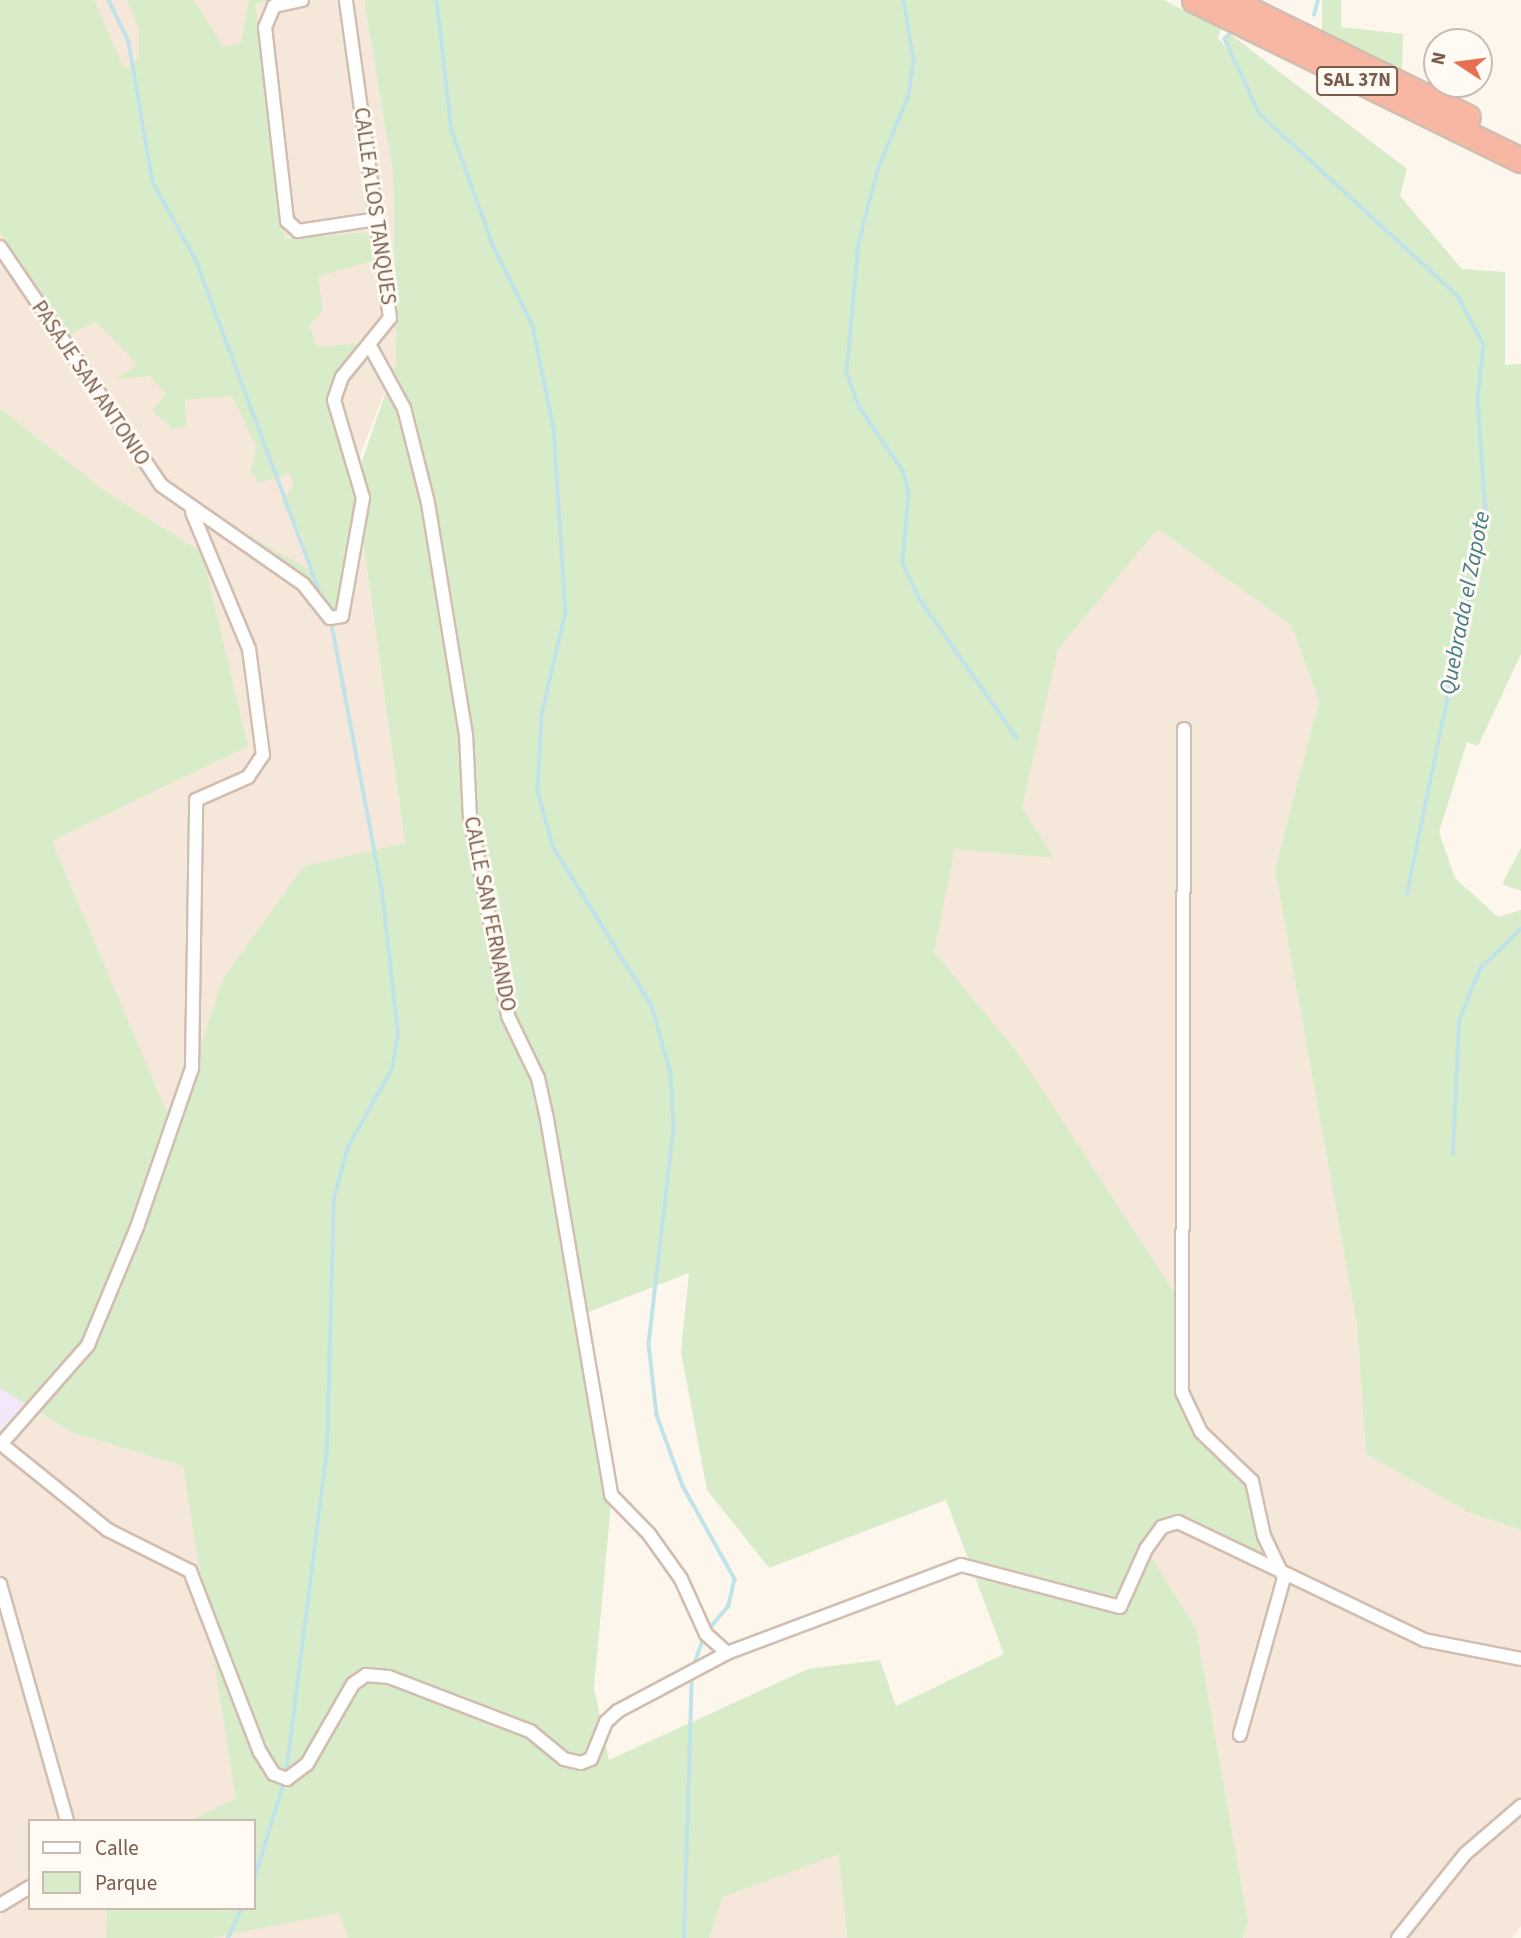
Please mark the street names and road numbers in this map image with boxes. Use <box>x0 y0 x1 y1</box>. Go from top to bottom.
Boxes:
road number: SAL 37N <box>1315 66 1399 96</box>
street label: CALLE A LOS TANQUES <box>349 106 401 306</box>
street label: PASAJE SAN ANTONIO <box>26 296 156 470</box>
street label: CALLE SAN FERNANDO <box>459 814 521 1014</box>

